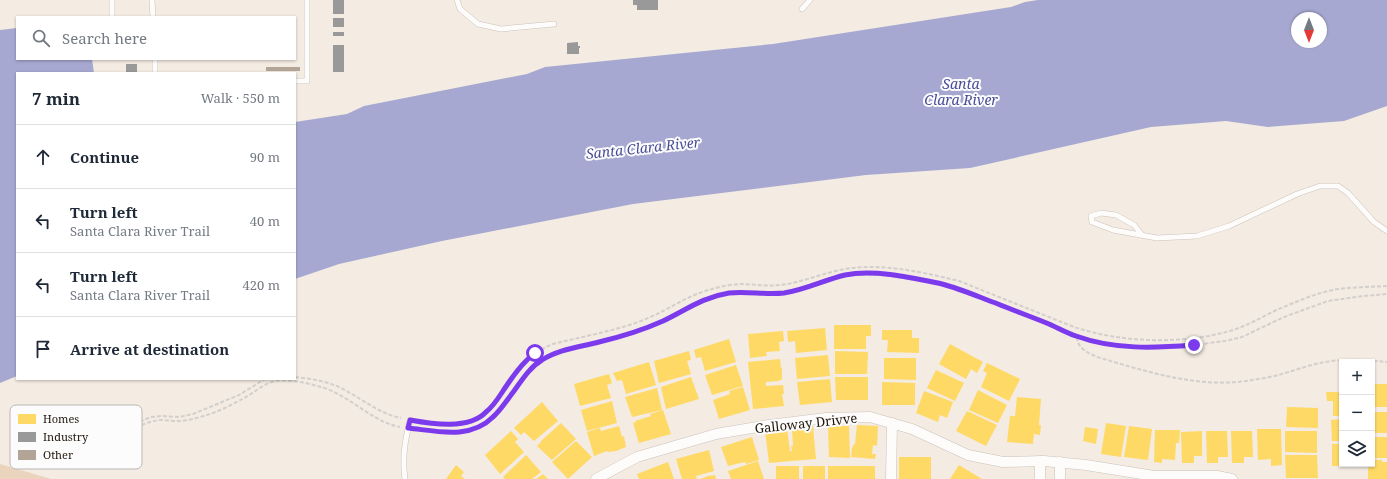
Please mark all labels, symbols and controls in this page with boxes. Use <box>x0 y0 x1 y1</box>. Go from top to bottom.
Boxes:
north arrow <box>1291 12 1327 48</box>
search box <box>16 16 296 60</box>
icon: search <box>30 27 52 49</box>
text: Search here <box>62 28 147 48</box>
water label: Santa Clara River <box>924 74 998 109</box>
text: 7 min <box>32 87 80 110</box>
text: Walk · 550 m <box>201 89 280 107</box>
water label: Santa Clara River <box>585 132 701 163</box>
icon: ahead <box>32 146 54 168</box>
text: Continue <box>70 147 139 167</box>
text: 90 m <box>250 148 280 166</box>
text: Turn left <box>70 202 138 222</box>
icon: left <box>32 210 54 232</box>
text: 40 m <box>250 212 280 230</box>
text: Santa Clara River Trail <box>70 222 210 240</box>
text: Turn left <box>70 266 138 286</box>
icon: left <box>32 274 54 296</box>
text: 420 m <box>243 276 280 294</box>
text: Santa Clara River Trail <box>70 286 210 304</box>
route end <box>1185 336 1203 354</box>
icon: arrive <box>32 338 54 360</box>
text: Arrive at destination <box>70 339 229 359</box>
route start <box>526 344 544 362</box>
map controls <box>1339 359 1375 467</box>
button: + <box>1339 359 1375 395</box>
button: − <box>1339 395 1375 431</box>
legend <box>10 405 142 469</box>
street label: Galloway Drivve <box>754 409 858 437</box>
text: Homes <box>43 411 79 426</box>
text: Industry <box>43 429 89 444</box>
button: layers <box>1339 431 1375 467</box>
text: Other <box>43 447 74 462</box>

